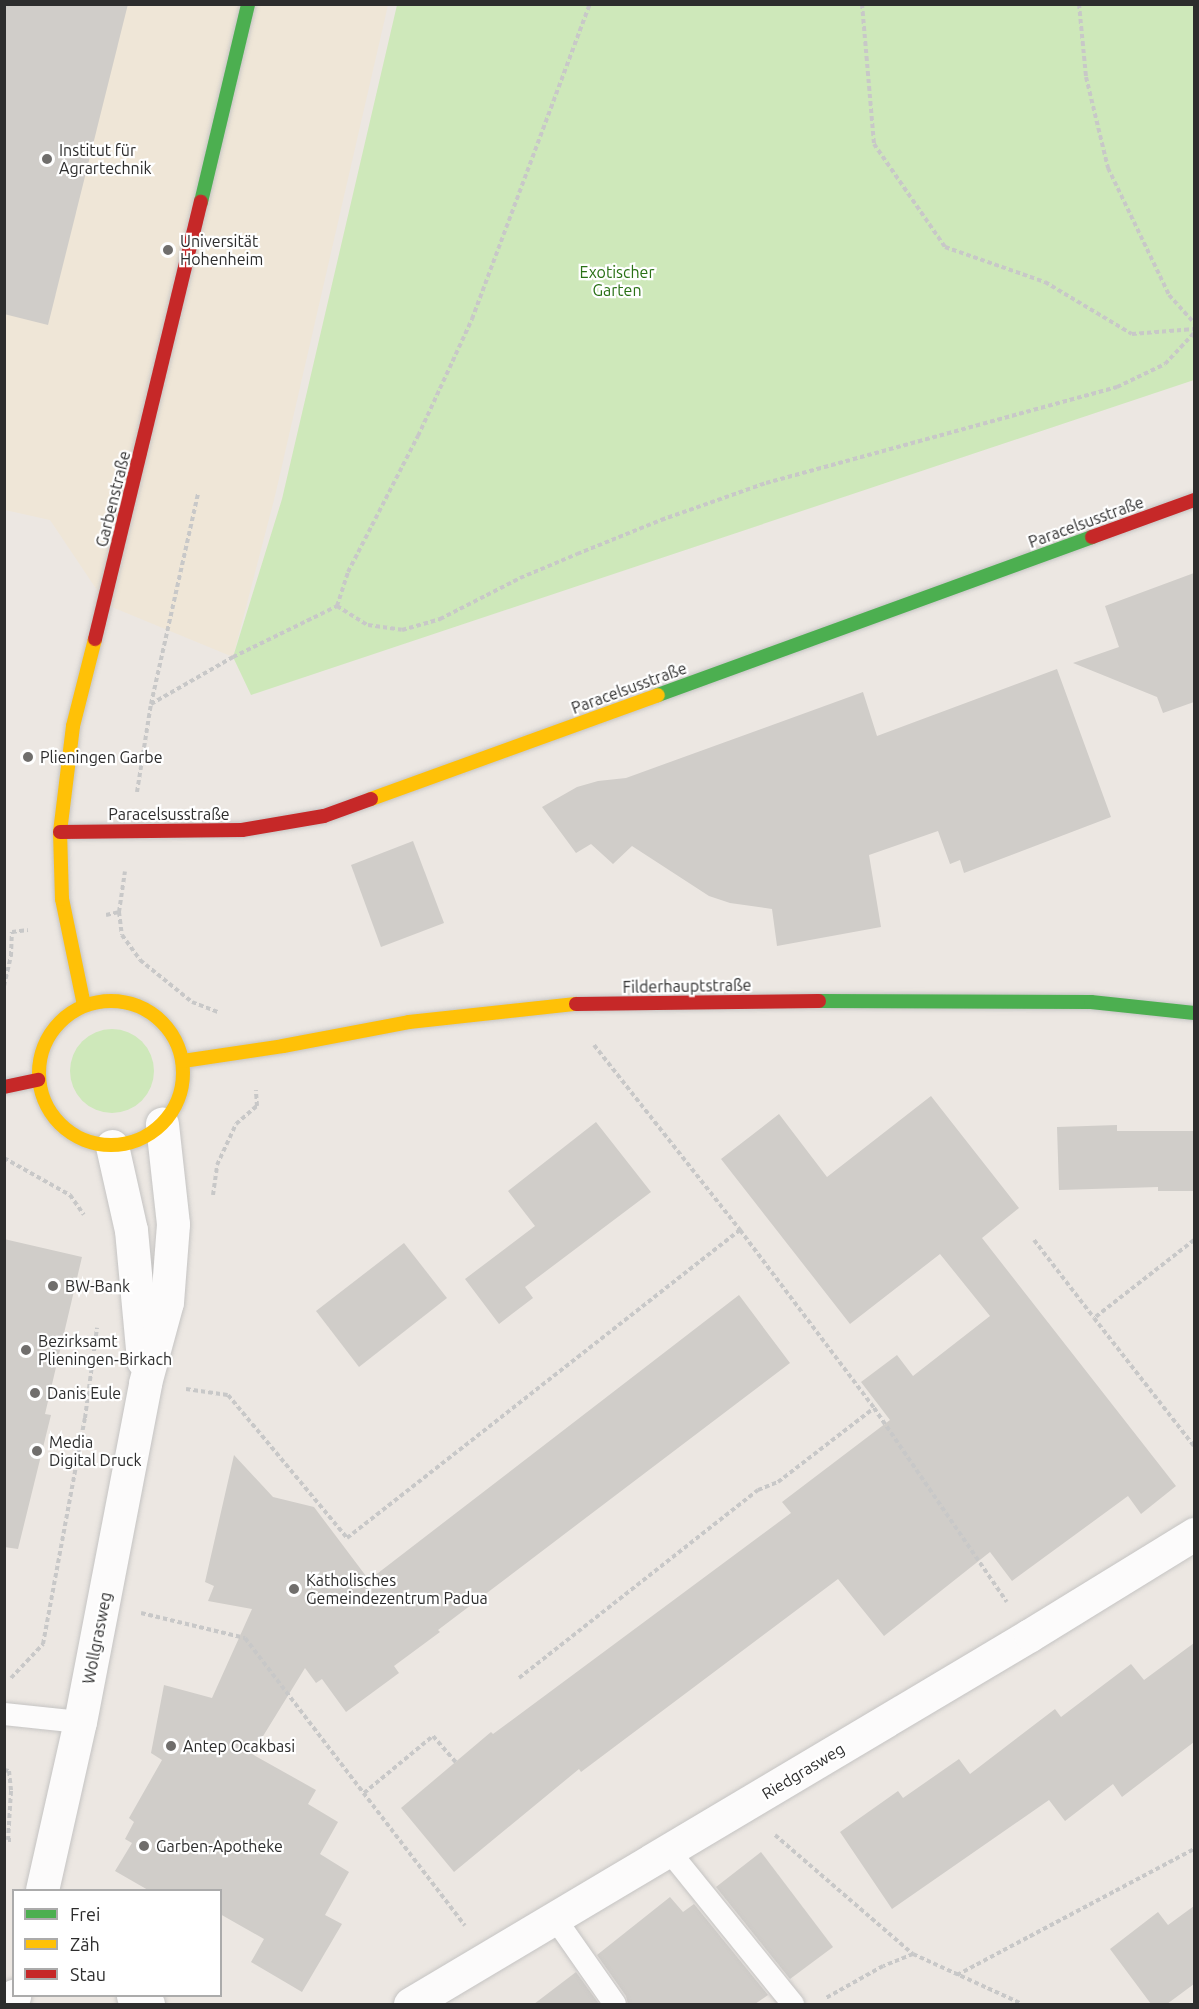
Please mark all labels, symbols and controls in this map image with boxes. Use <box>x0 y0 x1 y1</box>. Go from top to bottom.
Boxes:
place label: Institut für Agrartechnik <box>59 140 152 178</box>
marker: Institut für Agrartechnik <box>40 152 54 166</box>
place label: Universität Hohenheim <box>180 231 263 269</box>
marker: Universität Hohenheim <box>161 243 175 257</box>
park label: Exotischer Garten <box>580 262 654 300</box>
street label: Garbenstraße <box>92 449 134 549</box>
street label: Paracelsusstraße <box>1026 492 1146 552</box>
street label: Paracelsusstraße <box>569 658 689 718</box>
place label: Plieningen Garbe <box>40 747 163 767</box>
marker: Plieningen Garbe <box>21 750 35 764</box>
street label: Paracelsusstraße <box>108 804 230 824</box>
street label: Filderhauptstraße <box>622 975 752 997</box>
place label: BW-Bank <box>65 1276 130 1296</box>
marker: BW-Bank <box>46 1279 60 1293</box>
place label: Bezirksamt Plieningen‐Birkach <box>38 1331 172 1369</box>
marker: Bezirksamt Plieningen‐Birkach <box>19 1343 33 1357</box>
place label: Danis Eule <box>47 1383 121 1403</box>
marker: Danis Eule <box>28 1386 42 1400</box>
place label: Media Digital Druck <box>49 1432 142 1470</box>
marker: Media Digital Druck <box>30 1444 44 1458</box>
place label: Katholisches Gemeindezentrum Padua <box>306 1570 488 1608</box>
marker: Katholisches Gemeindezentrum Padua <box>287 1582 301 1596</box>
street label: Wollgrasweg <box>79 1590 115 1686</box>
place label: Antep Ocakbasi <box>183 1736 295 1756</box>
marker: Antep Ocakbasi <box>164 1739 178 1753</box>
street label: Riedgrasweg <box>758 1739 848 1803</box>
place label: Garben-Apotheke <box>156 1836 283 1856</box>
marker: Garben-Apotheke <box>137 1839 151 1853</box>
legend <box>12 1889 222 1997</box>
text: Frei <box>70 1904 100 1924</box>
text: Zäh <box>70 1934 100 1954</box>
text: Stau <box>70 1964 106 1984</box>

